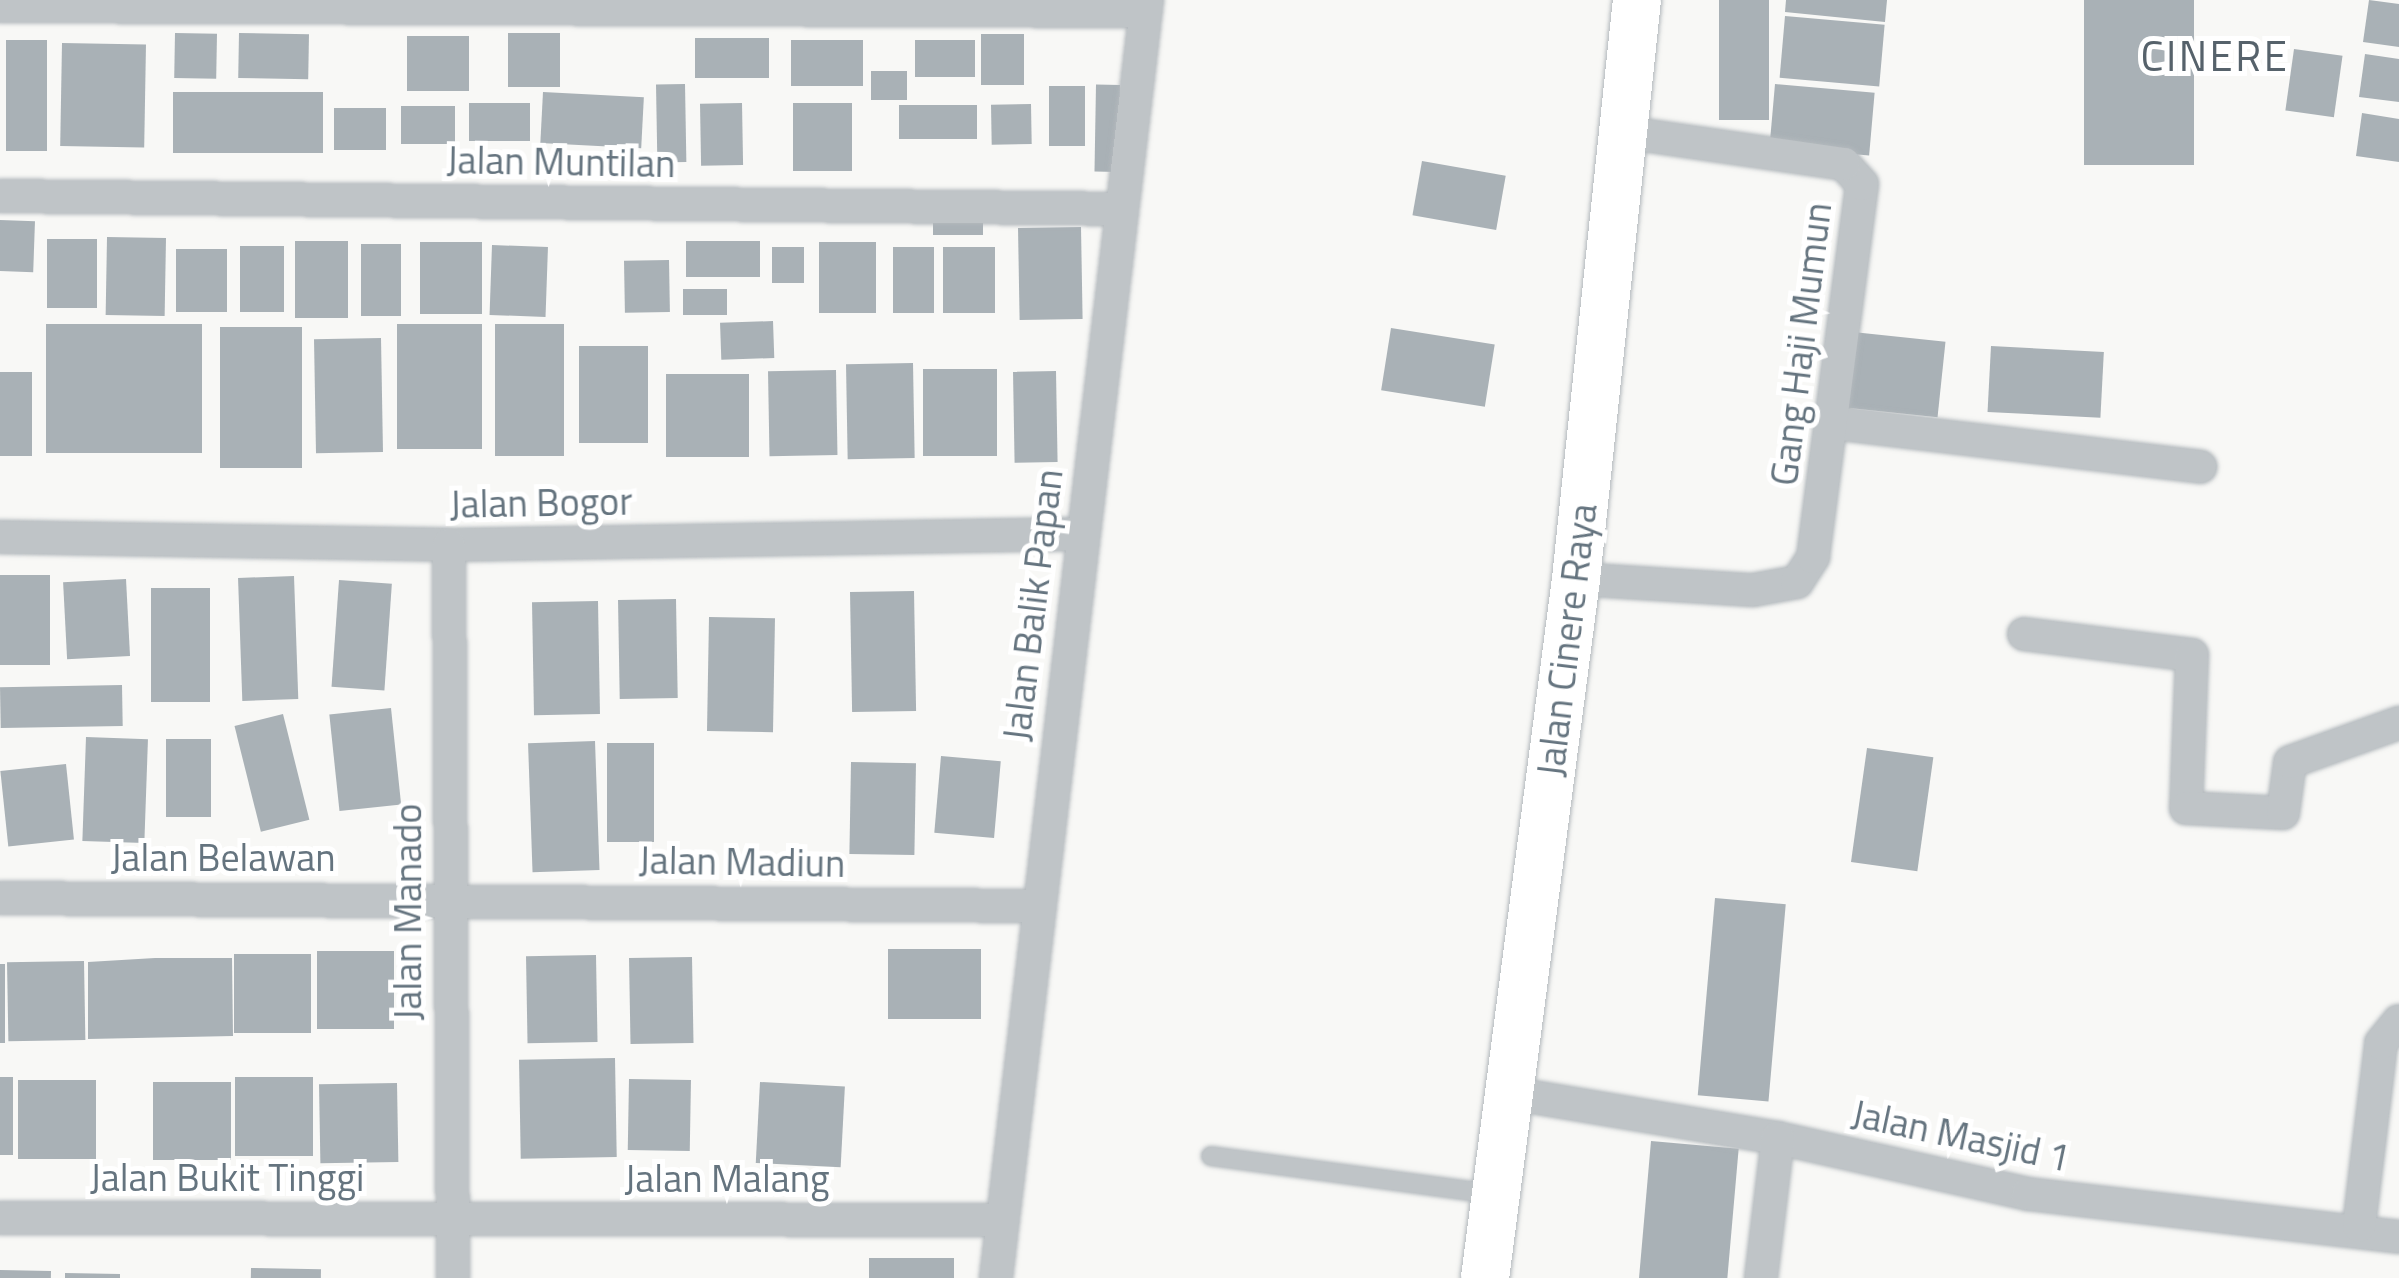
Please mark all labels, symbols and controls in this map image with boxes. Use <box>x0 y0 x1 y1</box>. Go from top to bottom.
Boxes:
district label: CINERE <box>2141 30 2289 80</box>
street label: Jalan Muntilan <box>446 137 676 187</box>
street label: Gang Haji Mumun <box>1761 200 1841 488</box>
street label: Jalan Balik Papan <box>994 466 1072 744</box>
street label: Jalan Bogor <box>449 479 633 527</box>
street label: Jalan Cinere Raya <box>1528 501 1606 779</box>
street label: Jalan Manado <box>385 803 431 1021</box>
street label: Jalan Belawan <box>110 835 336 881</box>
street label: Jalan Madiun <box>638 837 846 887</box>
street label: Jalan Masjid 1 <box>1848 1091 2074 1181</box>
street label: Jalan Bukit Tinggi <box>90 1155 364 1201</box>
street label: Jalan Malang <box>624 1156 830 1202</box>

